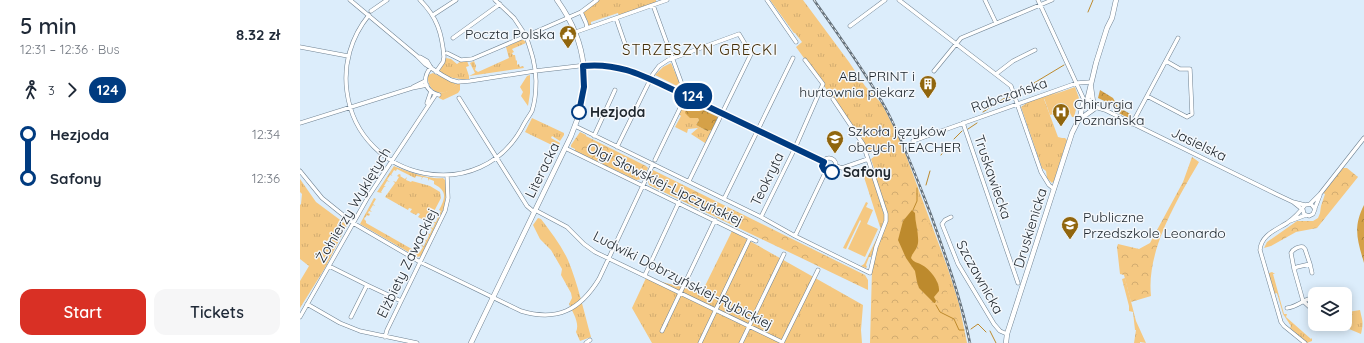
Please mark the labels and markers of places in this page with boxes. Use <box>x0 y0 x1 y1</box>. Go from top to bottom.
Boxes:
public building icon: Poczta Polska <box>558 24 578 49</box>
place label: Poczta Polska <box>465 25 555 43</box>
place label: ABL PRINT i hurtownia piekarz <box>799 67 915 101</box>
building icon: ABL PRINT i hurtownia piekarz <box>918 74 938 99</box>
place label: Chirurgia Poznańska <box>1074 95 1144 129</box>
hospital icon: Chirurgia Poznańska <box>1051 102 1071 127</box>
place label: Hezjoda <box>590 103 645 121</box>
marker: Hezjoda <box>571 104 587 120</box>
place label: Szkoła języków obcych TEACHER <box>848 122 961 156</box>
school or university icon: Szkoła języków obcych TEACHER <box>825 129 845 154</box>
place label: Safony <box>843 163 891 181</box>
marker: Safony <box>824 164 840 180</box>
place label: Publiczne Przedszkole Leonardo <box>1083 208 1226 242</box>
school or university icon: Publiczne Przedszkole Leonardo <box>1060 215 1080 240</box>

